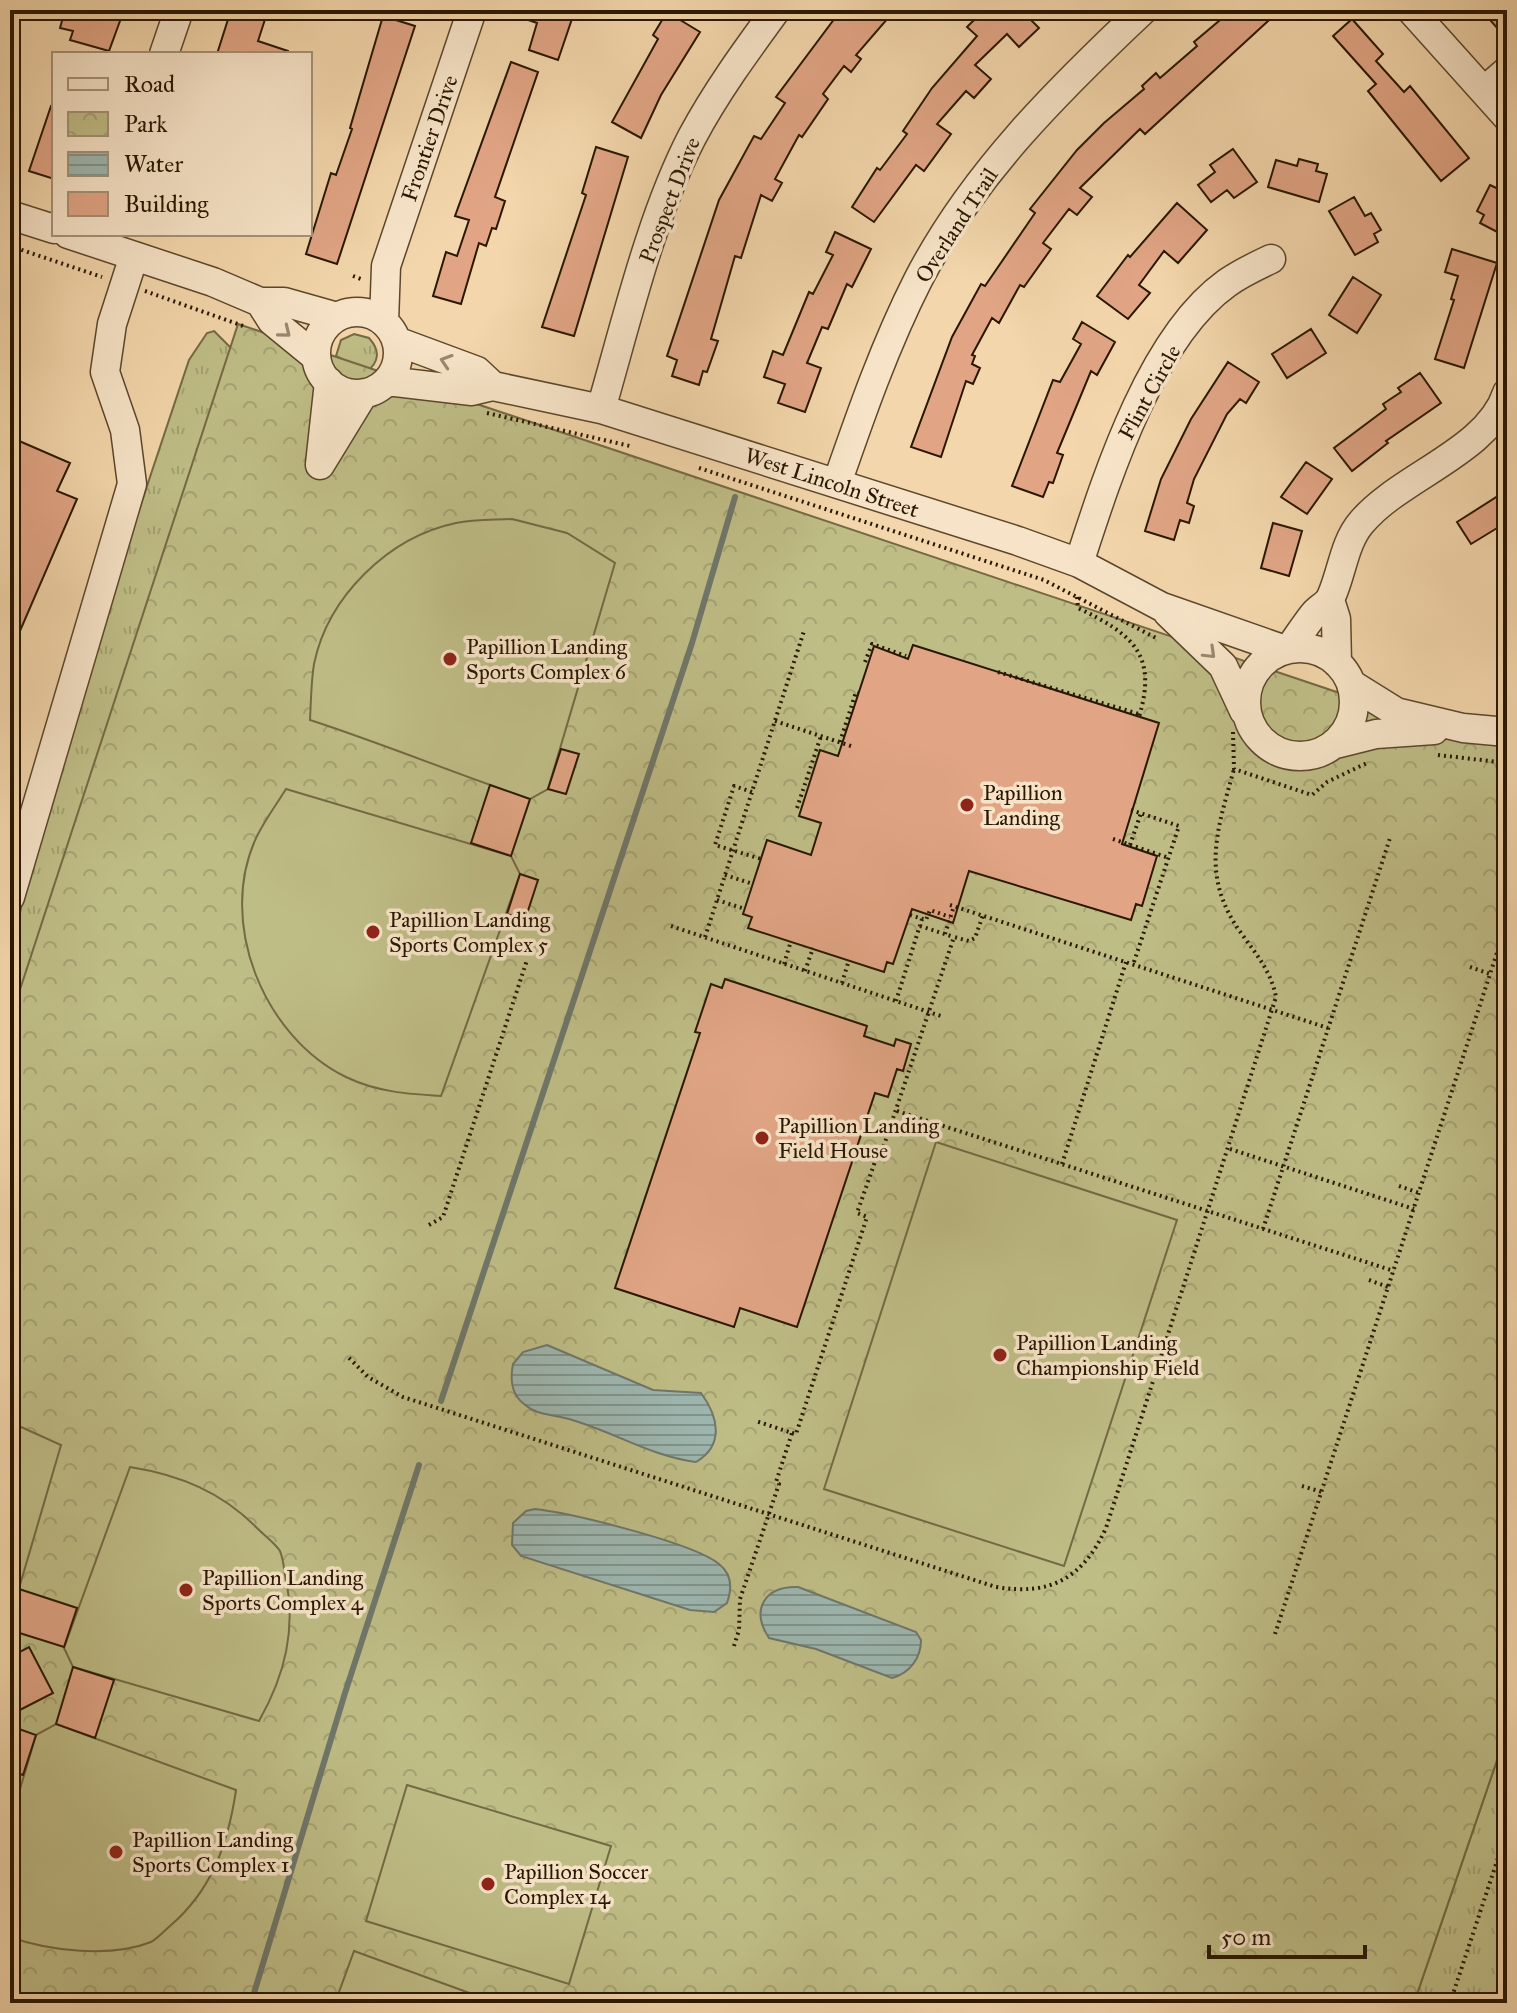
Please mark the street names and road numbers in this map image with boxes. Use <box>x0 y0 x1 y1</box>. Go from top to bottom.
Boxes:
street label: Frontier Drive <box>395 71 464 205</box>
street label: Prospect Drive <box>633 133 706 267</box>
street label: Overland Trail <box>909 163 1004 288</box>
street label: Flint Circle <box>1112 340 1187 444</box>
street label: West Lincoln Street <box>741 442 923 523</box>

